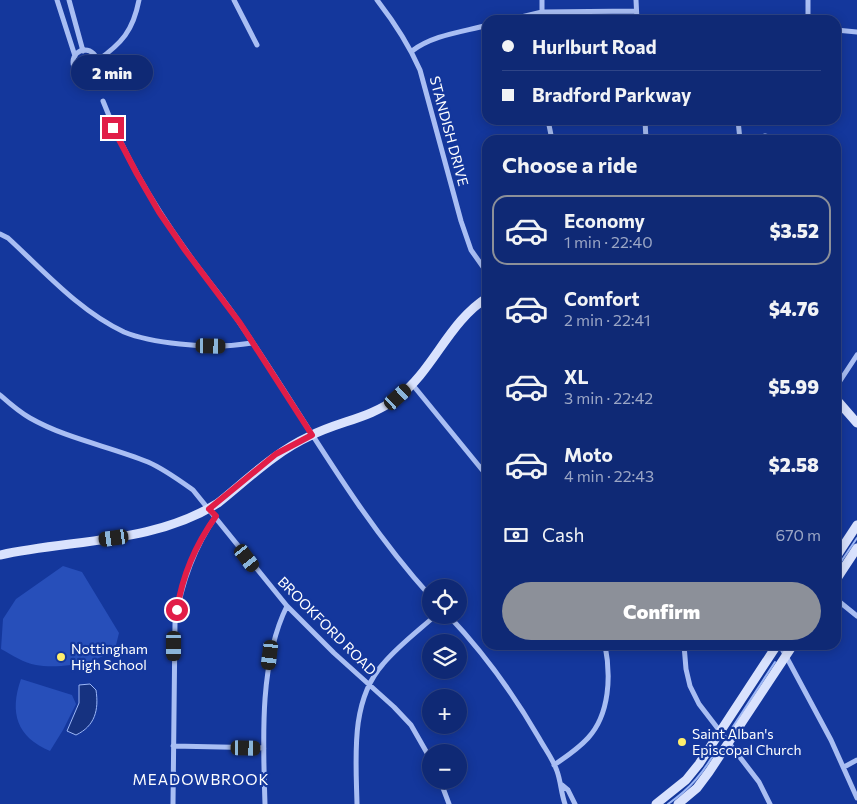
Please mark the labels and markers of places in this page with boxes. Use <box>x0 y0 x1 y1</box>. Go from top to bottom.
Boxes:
place label: Nottingham High School <box>71 640 148 673</box>
marker: Nottingham High School <box>55 651 67 663</box>
place label: Saint Alban's Episcopal Church <box>692 725 801 758</box>
marker: Saint Alban's Episcopal Church <box>676 736 688 748</box>

